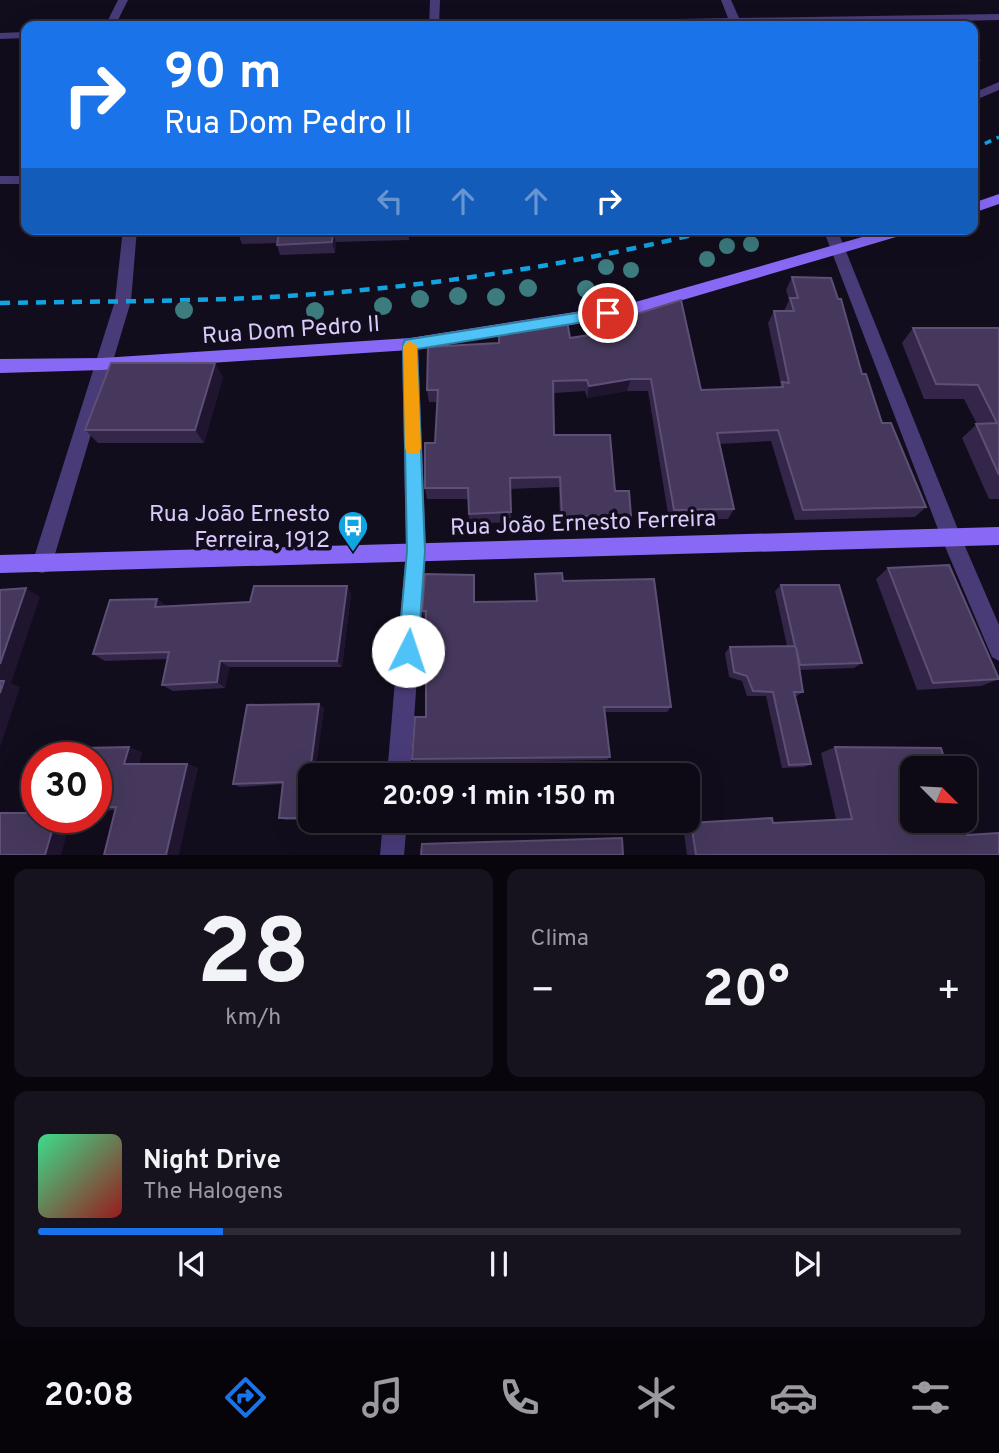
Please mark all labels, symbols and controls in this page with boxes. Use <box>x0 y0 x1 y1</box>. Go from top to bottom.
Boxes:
text: 90 m <box>164 44 282 106</box>
icon: right <box>49 49 140 140</box>
text: Rua Dom Pedro II <box>164 105 412 145</box>
icon: left <box>371 182 409 220</box>
icon: ahead <box>444 182 482 220</box>
icon: ahead <box>517 182 555 220</box>
icon: right <box>590 182 628 220</box>
pin <box>578 283 638 343</box>
icon: arrive <box>589 294 627 332</box>
street label: Rua Dom Pedro II <box>201 311 381 352</box>
place label: Rua João Ernesto Ferreira, 1912 <box>149 501 330 556</box>
street label: Rua João Ernesto Ferreira <box>450 505 717 544</box>
bus stop icon: Rua João Ernesto Ferreira, 1912 <box>336 509 370 553</box>
position arrow <box>371 614 445 688</box>
speed limit sign: 30 <box>21 742 112 833</box>
north arrow <box>900 756 976 833</box>
map controls <box>900 756 977 833</box>
text: 20:09 · 1 min · 150 m <box>382 781 616 814</box>
text: 28 <box>197 901 310 1016</box>
text: Clima <box>531 925 589 954</box>
text: 20° <box>702 959 790 1025</box>
text: − <box>531 968 555 1017</box>
text: + <box>936 968 961 1017</box>
text: km/h <box>225 1004 281 1033</box>
text: Night Drive <box>143 1145 281 1178</box>
text: The Halogens <box>143 1178 283 1207</box>
icon: previous <box>173 1245 211 1283</box>
icon: pause <box>480 1245 518 1283</box>
icon: next <box>788 1245 826 1283</box>
icon: directions <box>221 1373 270 1422</box>
icon: music <box>358 1373 407 1422</box>
icon: phone <box>495 1373 544 1422</box>
icon: climate <box>632 1373 681 1422</box>
icon: car <box>769 1373 818 1422</box>
icon: filters <box>906 1373 955 1422</box>
text: 20:08 <box>44 1377 134 1417</box>

